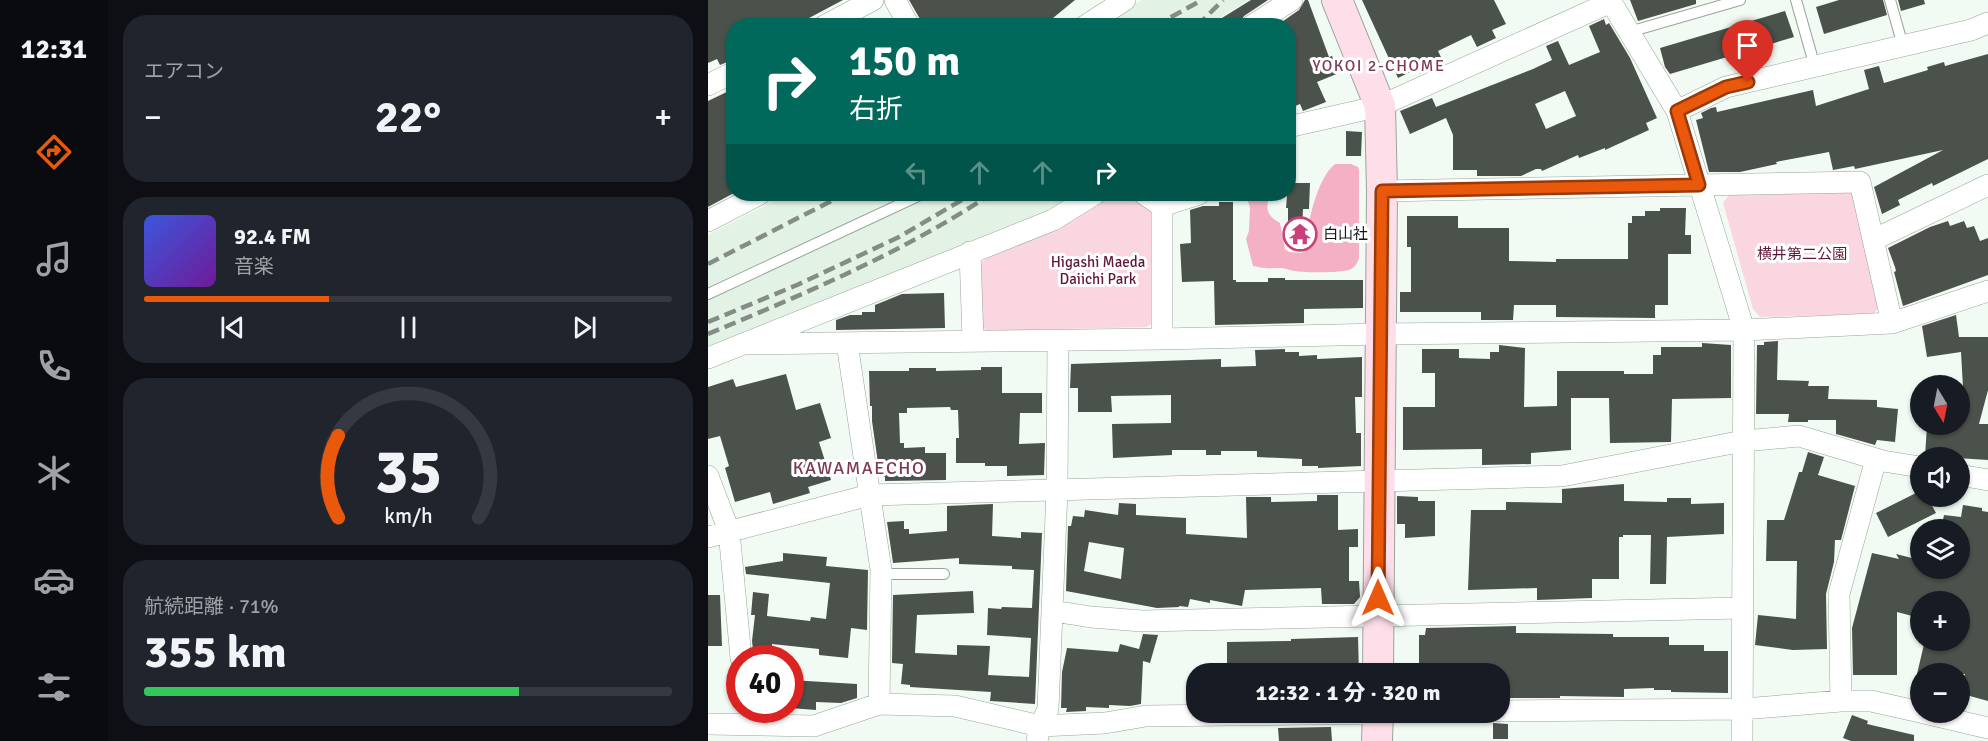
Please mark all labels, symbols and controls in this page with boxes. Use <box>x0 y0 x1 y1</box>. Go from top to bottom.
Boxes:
pin <box>1722 20 1773 82</box>
icon: arrive <box>1731 29 1764 62</box>
text: 12:31 <box>21 33 87 66</box>
text: 150 m <box>849 36 960 87</box>
icon: right <box>750 42 828 120</box>
district label: YOKOI 2-CHOME <box>1312 56 1446 76</box>
text: エアコン <box>144 59 224 84</box>
text: 22° <box>375 90 441 145</box>
text: 右折 <box>849 93 903 126</box>
text: − <box>144 97 162 138</box>
text: + <box>654 97 672 138</box>
icon: directions <box>33 131 75 173</box>
icon: left <box>900 156 933 189</box>
icon: ahead <box>963 156 996 189</box>
icon: ahead <box>1026 156 1059 189</box>
icon: right <box>1089 156 1122 189</box>
temple icon: 白山社 <box>1282 216 1318 252</box>
text: 92.4 FM <box>234 223 311 250</box>
place label: 白山社 <box>1323 225 1368 243</box>
icon: music <box>33 238 75 280</box>
park label: 横井第二公園 <box>1757 245 1847 263</box>
park label: Higashi Maeda Daiichi Park <box>1051 253 1145 288</box>
text: 音楽 <box>234 254 274 279</box>
icon: previous <box>216 311 249 344</box>
icon: pause <box>392 311 425 344</box>
icon: next <box>568 311 601 344</box>
icon: phone <box>33 345 75 387</box>
north arrow <box>1910 375 1970 435</box>
map controls <box>1910 375 1970 723</box>
text: 35 <box>374 433 442 510</box>
button: sound <box>1910 447 1970 507</box>
icon: climate <box>33 452 75 494</box>
district label: KAWAMAECHO <box>793 457 925 479</box>
text: km/h <box>384 504 432 530</box>
button: layers <box>1910 519 1970 579</box>
icon: car <box>33 559 75 601</box>
position arrow <box>1346 566 1410 630</box>
button: + <box>1910 591 1970 651</box>
text: 航続距離 · 71% <box>144 594 279 619</box>
text: 355 km <box>144 625 287 680</box>
speed limit sign: 40 <box>726 645 804 723</box>
button: − <box>1910 663 1970 723</box>
icon: filters <box>33 666 75 708</box>
text: 12:32 · 1 分 · 320 m <box>1256 679 1440 706</box>

